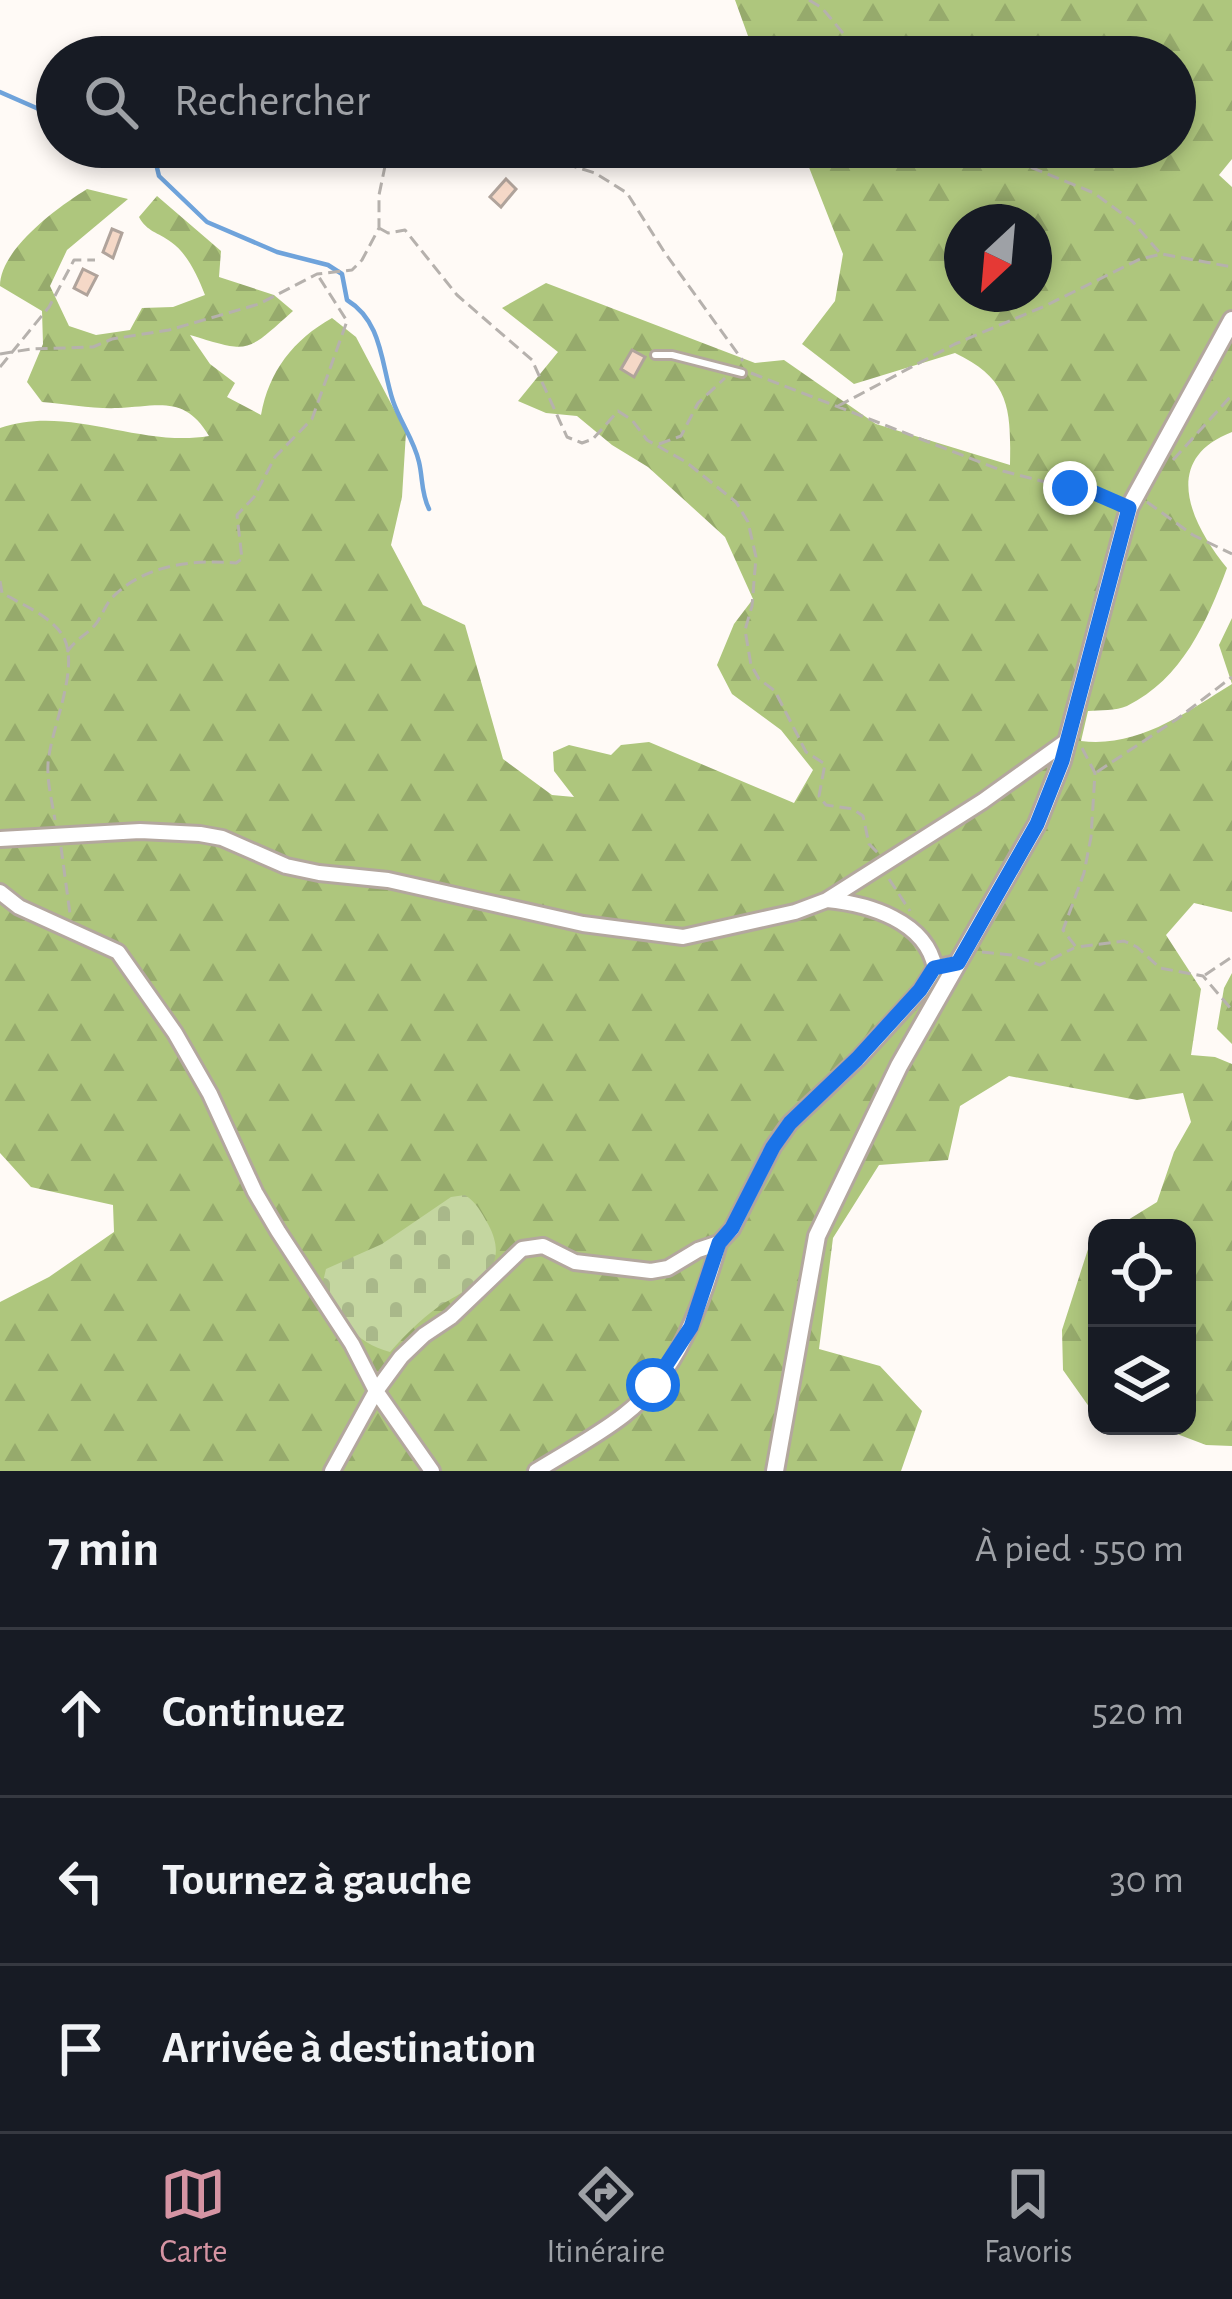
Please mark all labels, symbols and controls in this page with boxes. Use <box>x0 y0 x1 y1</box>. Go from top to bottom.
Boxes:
search box <box>36 36 1196 168</box>
icon: search <box>78 69 144 135</box>
text: Rechercher <box>174 79 370 124</box>
north arrow <box>944 204 1052 312</box>
route end <box>1043 461 1097 515</box>
map controls <box>1088 1219 1196 1435</box>
button: locate <box>1088 1219 1196 1327</box>
button: layers <box>1088 1327 1196 1435</box>
route start <box>626 1358 680 1412</box>
text: 7 min <box>48 1524 159 1575</box>
text: À pied · 550 m <box>975 1530 1184 1569</box>
icon: ahead <box>48 1680 114 1746</box>
text: Continuez <box>162 1690 345 1735</box>
text: 520 m <box>1092 1693 1184 1732</box>
icon: left <box>48 1848 114 1914</box>
text: Tournez à gauche <box>162 1858 472 1903</box>
text: 30 m <box>1110 1861 1184 1900</box>
icon: arrive <box>48 2016 114 2082</box>
text: Arrivée à destination <box>162 2026 536 2071</box>
tab: Carte <box>159 2161 227 2273</box>
tab: Itinéraire <box>546 2161 665 2273</box>
tab: Favoris <box>984 2161 1072 2273</box>

